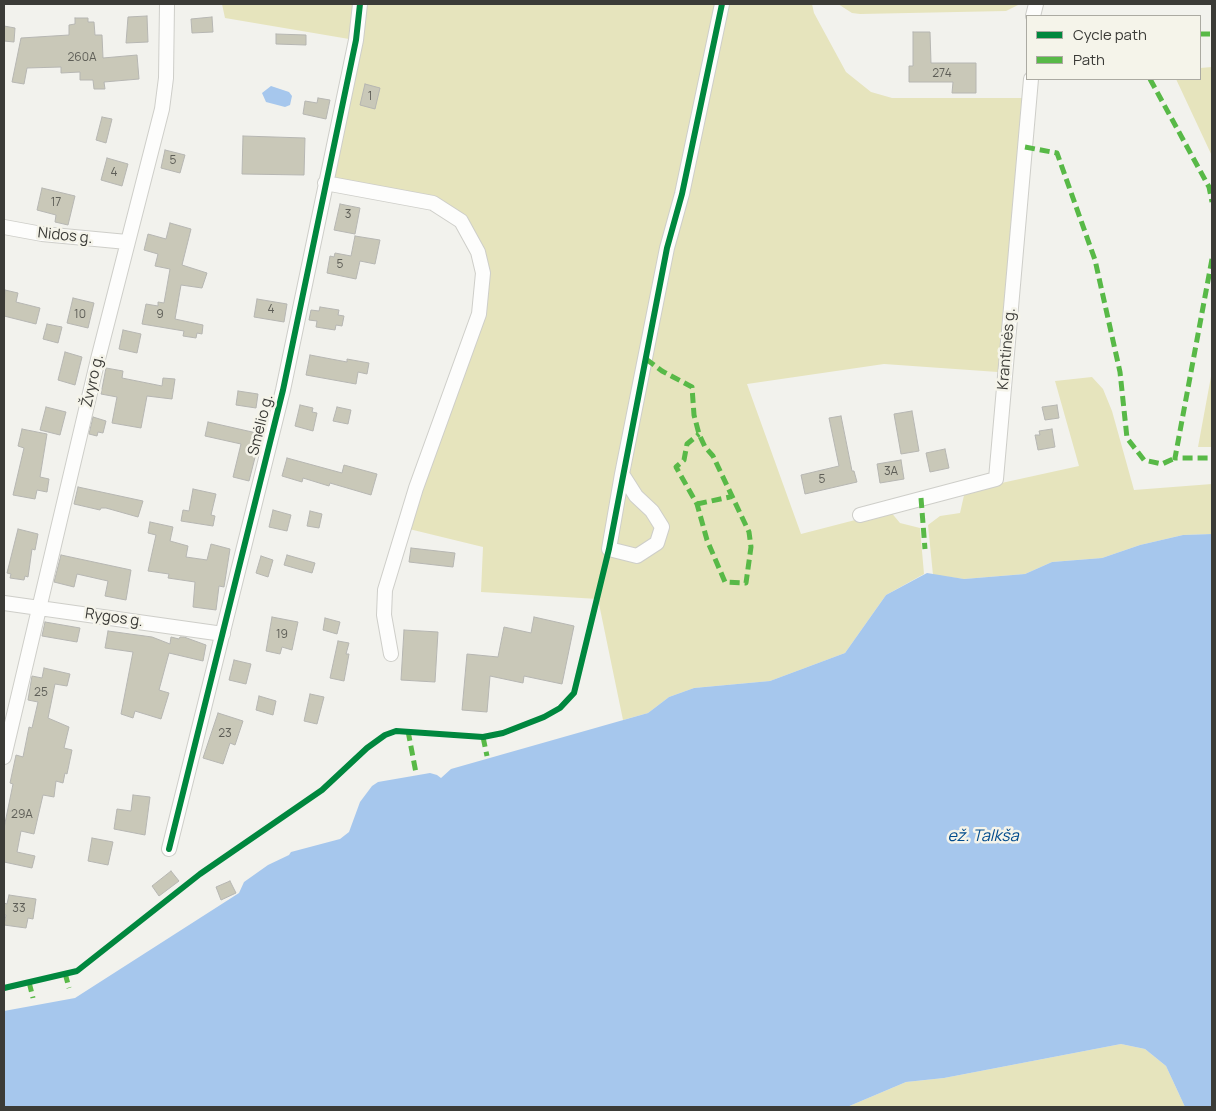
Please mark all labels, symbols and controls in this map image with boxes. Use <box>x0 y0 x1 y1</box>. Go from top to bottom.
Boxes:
legend <box>1026 15 1201 80</box>
text: Cycle path <box>1073 24 1147 45</box>
text: Path <box>1073 49 1105 70</box>
house number: 260A <box>67 51 97 65</box>
house number: 274 <box>932 67 952 81</box>
house number: 1 <box>368 90 372 104</box>
house number: 5 <box>170 154 176 168</box>
house number: 4 <box>110 166 118 180</box>
house number: 17 <box>51 196 61 210</box>
house number: 3 <box>345 208 351 222</box>
street label: Nidos g. <box>37 224 93 248</box>
house number: 5 <box>337 258 343 272</box>
house number: 4 <box>267 303 275 317</box>
street label: Krantinės g. <box>994 307 1020 391</box>
house number: 10 <box>74 308 86 322</box>
house number: 9 <box>156 308 164 322</box>
street label: Žvyro g. <box>78 353 108 409</box>
street label: Smėlio g. <box>245 393 277 457</box>
house number: 3A <box>884 465 898 479</box>
house number: 5 <box>819 473 825 487</box>
street label: Rygos g. <box>84 605 144 631</box>
house number: 19 <box>276 628 288 642</box>
house number: 25 <box>34 686 48 700</box>
house number: 23 <box>218 727 232 741</box>
house number: 29A <box>11 808 33 822</box>
water label: ež. Talkša <box>947 827 1019 847</box>
house number: 33 <box>12 902 26 916</box>

